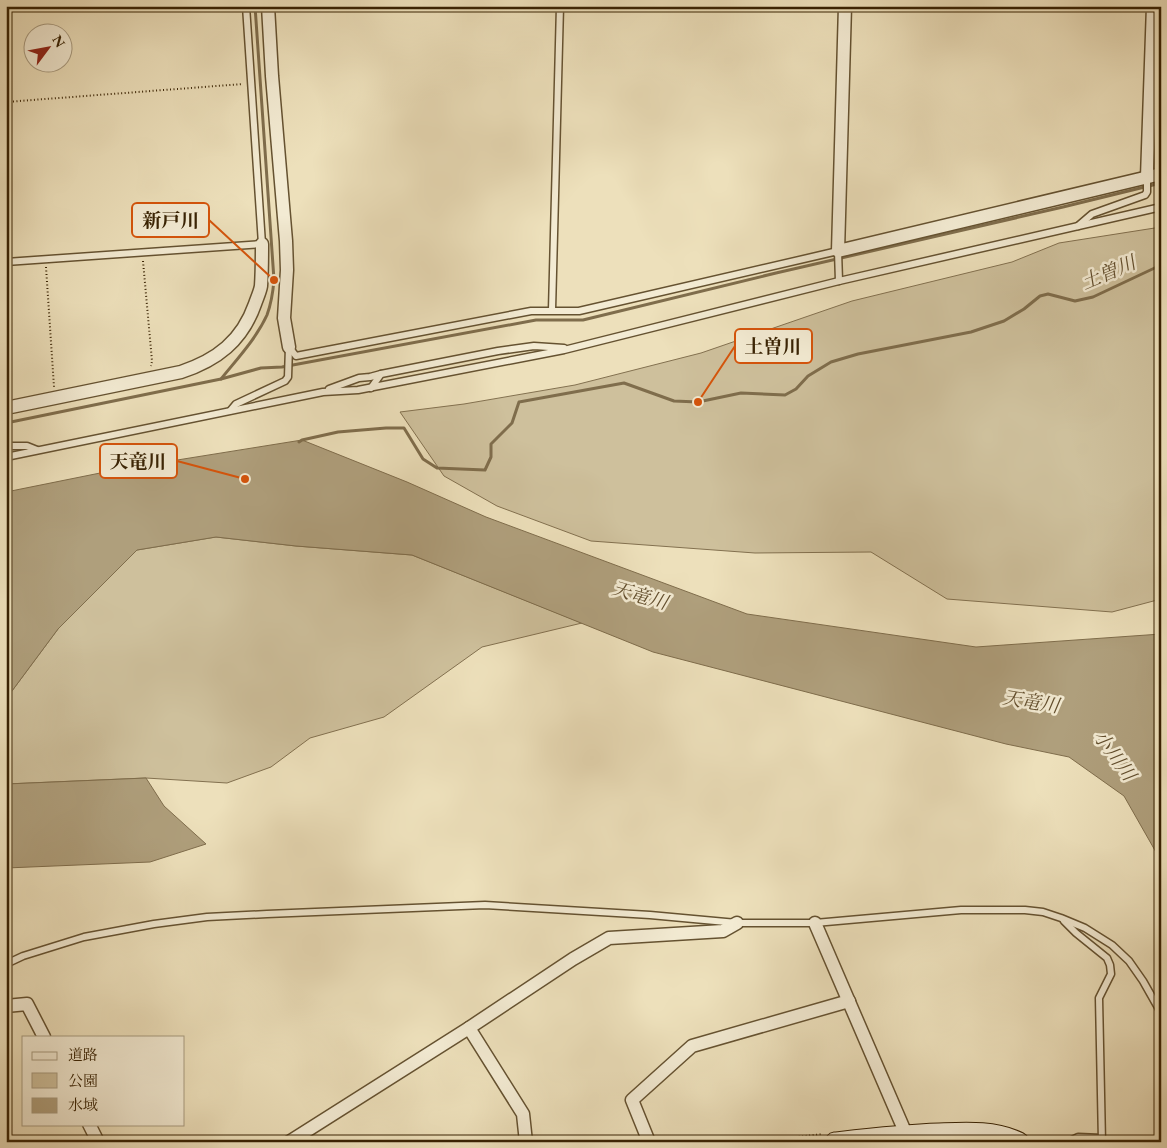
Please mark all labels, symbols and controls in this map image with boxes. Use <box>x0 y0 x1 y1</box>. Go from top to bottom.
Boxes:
north arrow <box>22 22 72 72</box>
text: N <box>48 32 70 51</box>
callout: 新戸川 <box>132 203 209 237</box>
text: 新戸川 <box>142 208 200 233</box>
water label: 土曽川 <box>1077 249 1141 295</box>
callout: 土曽川 <box>735 329 812 363</box>
text: 土曽川 <box>744 334 802 359</box>
callout: 天竜川 <box>100 444 177 478</box>
text: 天竜川 <box>109 449 167 474</box>
water label: 天竜川 <box>609 576 673 616</box>
water label: 天竜川 <box>1001 685 1063 719</box>
water label: 小川川 <box>1088 725 1143 787</box>
legend <box>22 1036 185 1126</box>
text: 道路 <box>68 1045 98 1064</box>
text: 公園 <box>68 1071 98 1090</box>
text: 水域 <box>68 1095 98 1114</box>

